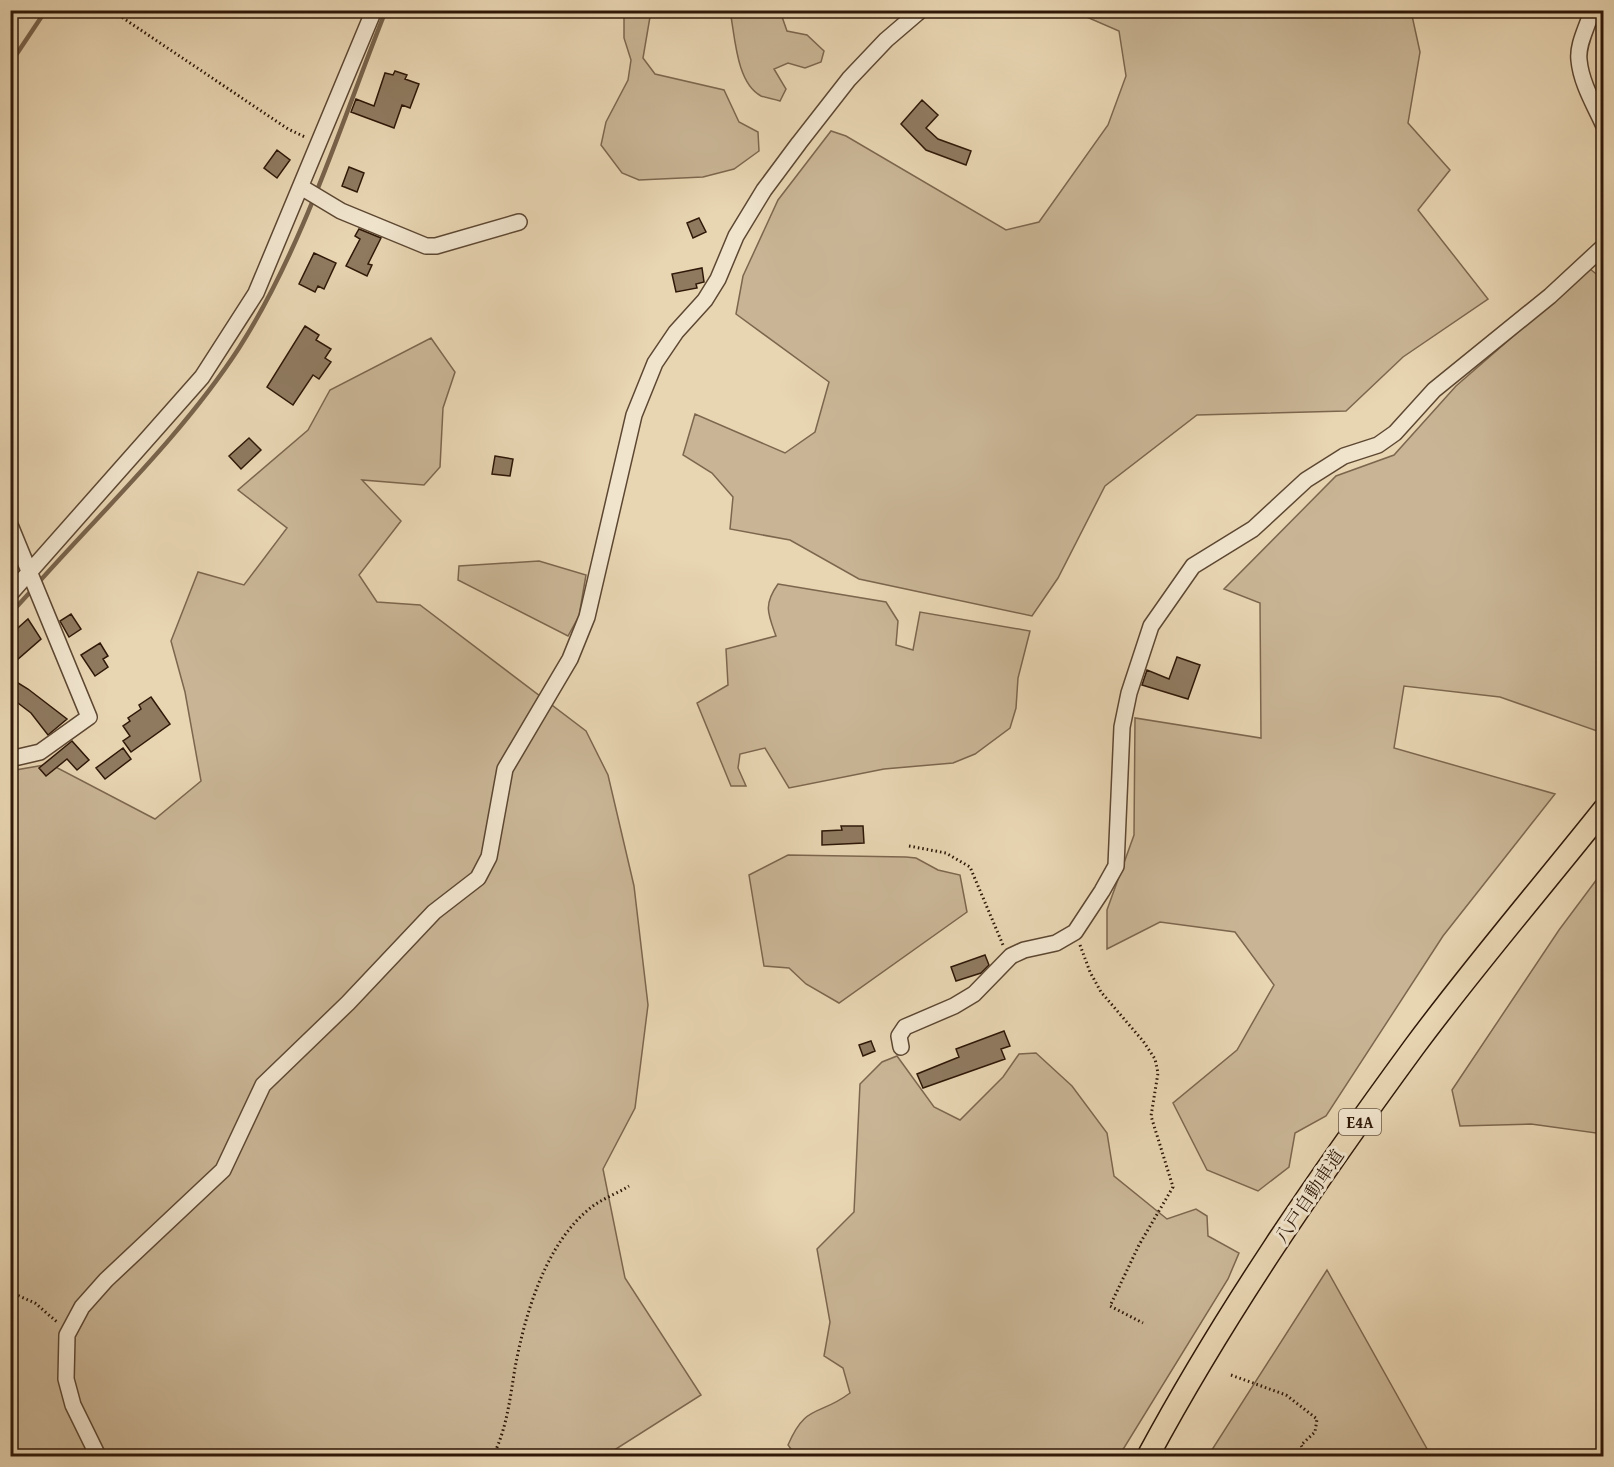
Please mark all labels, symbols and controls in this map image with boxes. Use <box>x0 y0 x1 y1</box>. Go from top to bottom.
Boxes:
road number: E4A <box>1339 1109 1381 1135</box>
street label: 八戸自動車道 <box>1268 1144 1350 1248</box>

